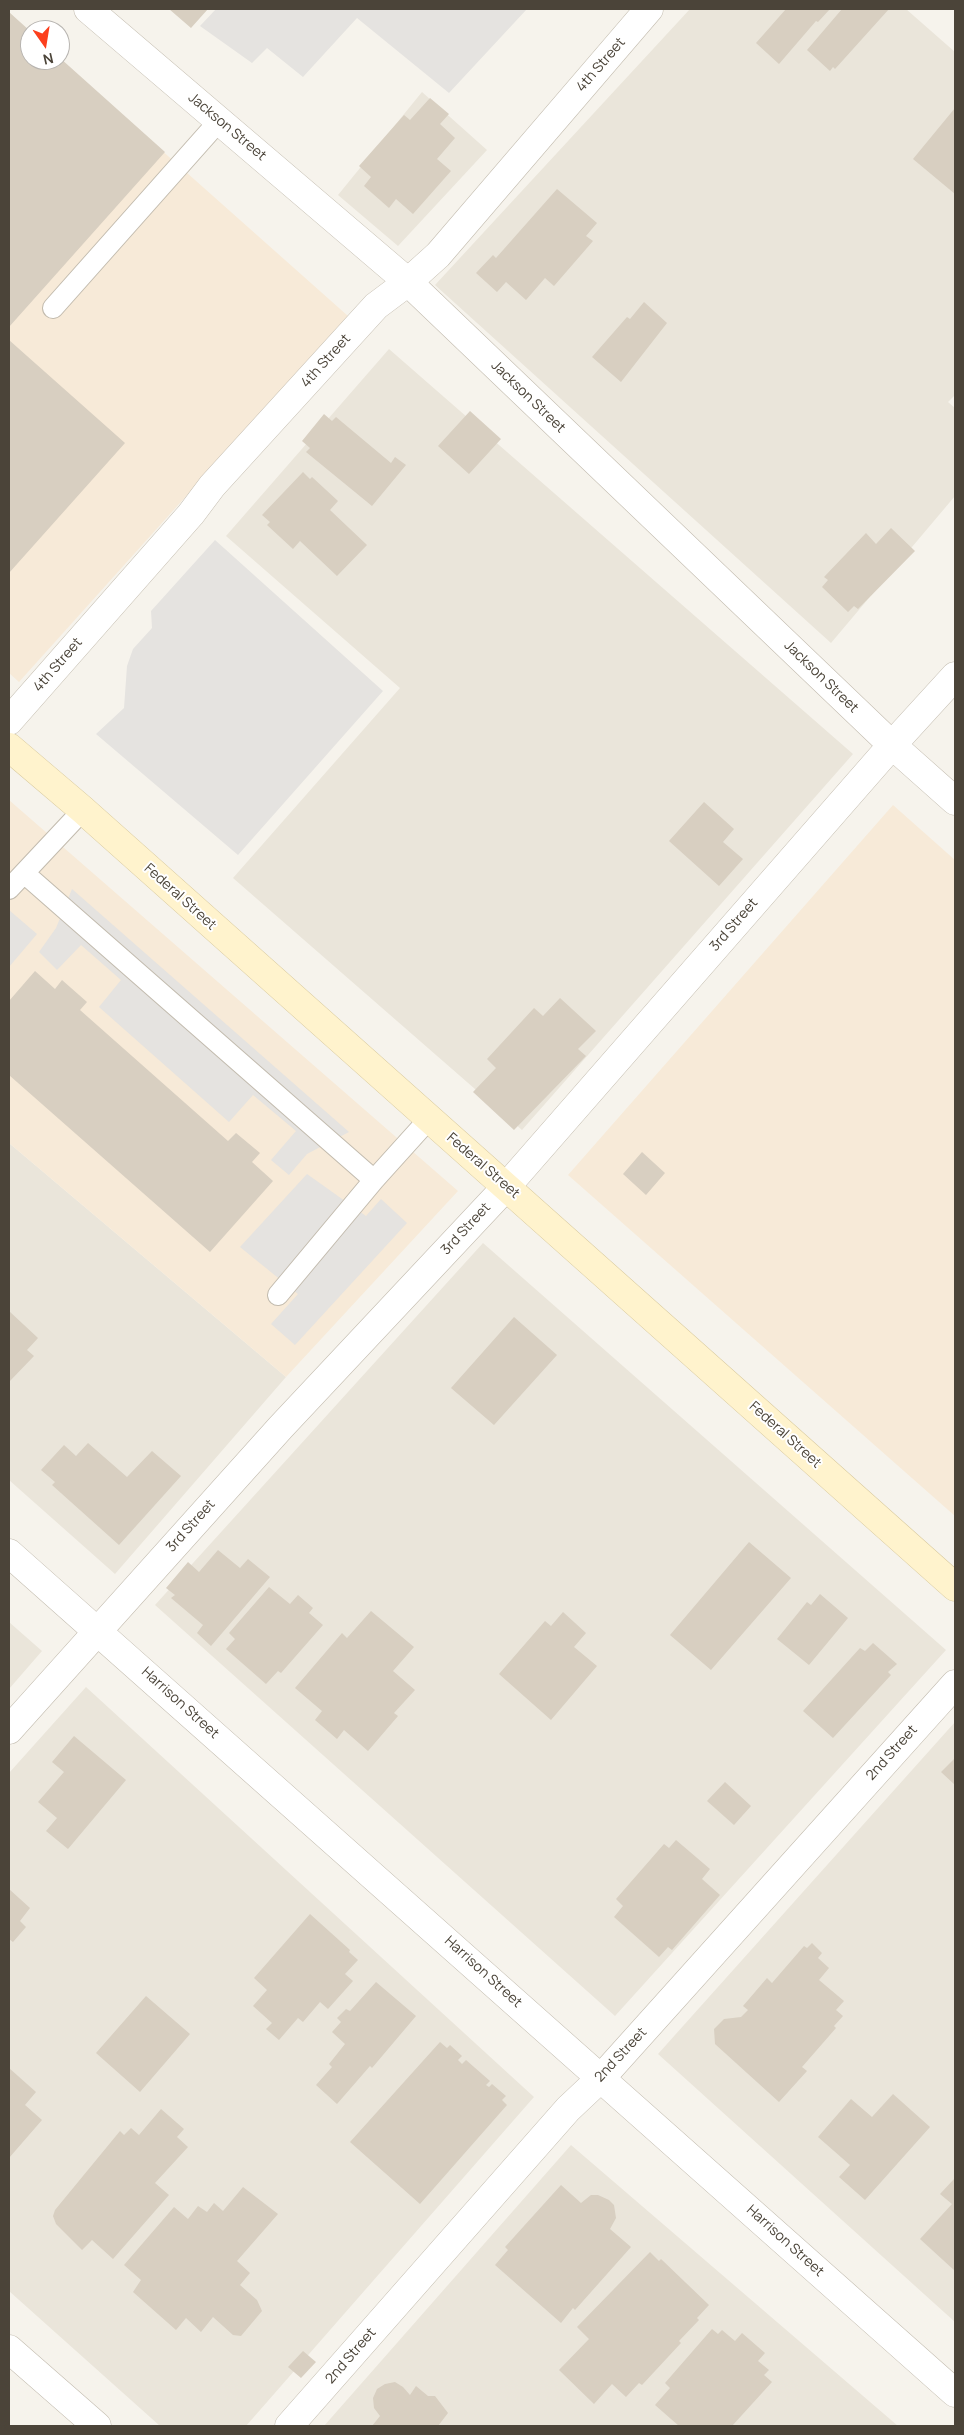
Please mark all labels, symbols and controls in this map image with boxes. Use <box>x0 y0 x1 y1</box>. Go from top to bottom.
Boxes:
north arrow <box>20 20 70 70</box>
street label: 4th Street <box>573 35 629 95</box>
text: N <box>41 49 55 70</box>
street label: Jackson Street <box>185 89 269 165</box>
street label: 4th Street <box>298 331 354 391</box>
street label: Jackson Street <box>487 357 569 437</box>
street label: 4th Street <box>30 635 86 695</box>
street label: Jackson Street <box>780 637 862 717</box>
street label: Federal Street <box>140 860 220 934</box>
street label: 3rd Street <box>706 895 762 955</box>
street label: Federal Street <box>443 1130 523 1202</box>
street label: 3rd Street <box>438 1200 494 1258</box>
street label: Federal Street <box>745 1398 825 1472</box>
street label: 3rd Street <box>163 1496 219 1556</box>
street label: Harrison Street <box>138 1664 222 1742</box>
street label: 2nd Street <box>863 1722 921 1784</box>
street label: Harrison Street <box>441 1933 525 2011</box>
street label: 2nd Street <box>592 2024 650 2086</box>
street label: Harrison Street <box>743 2202 827 2280</box>
street label: 2nd Street <box>322 2325 380 2387</box>

